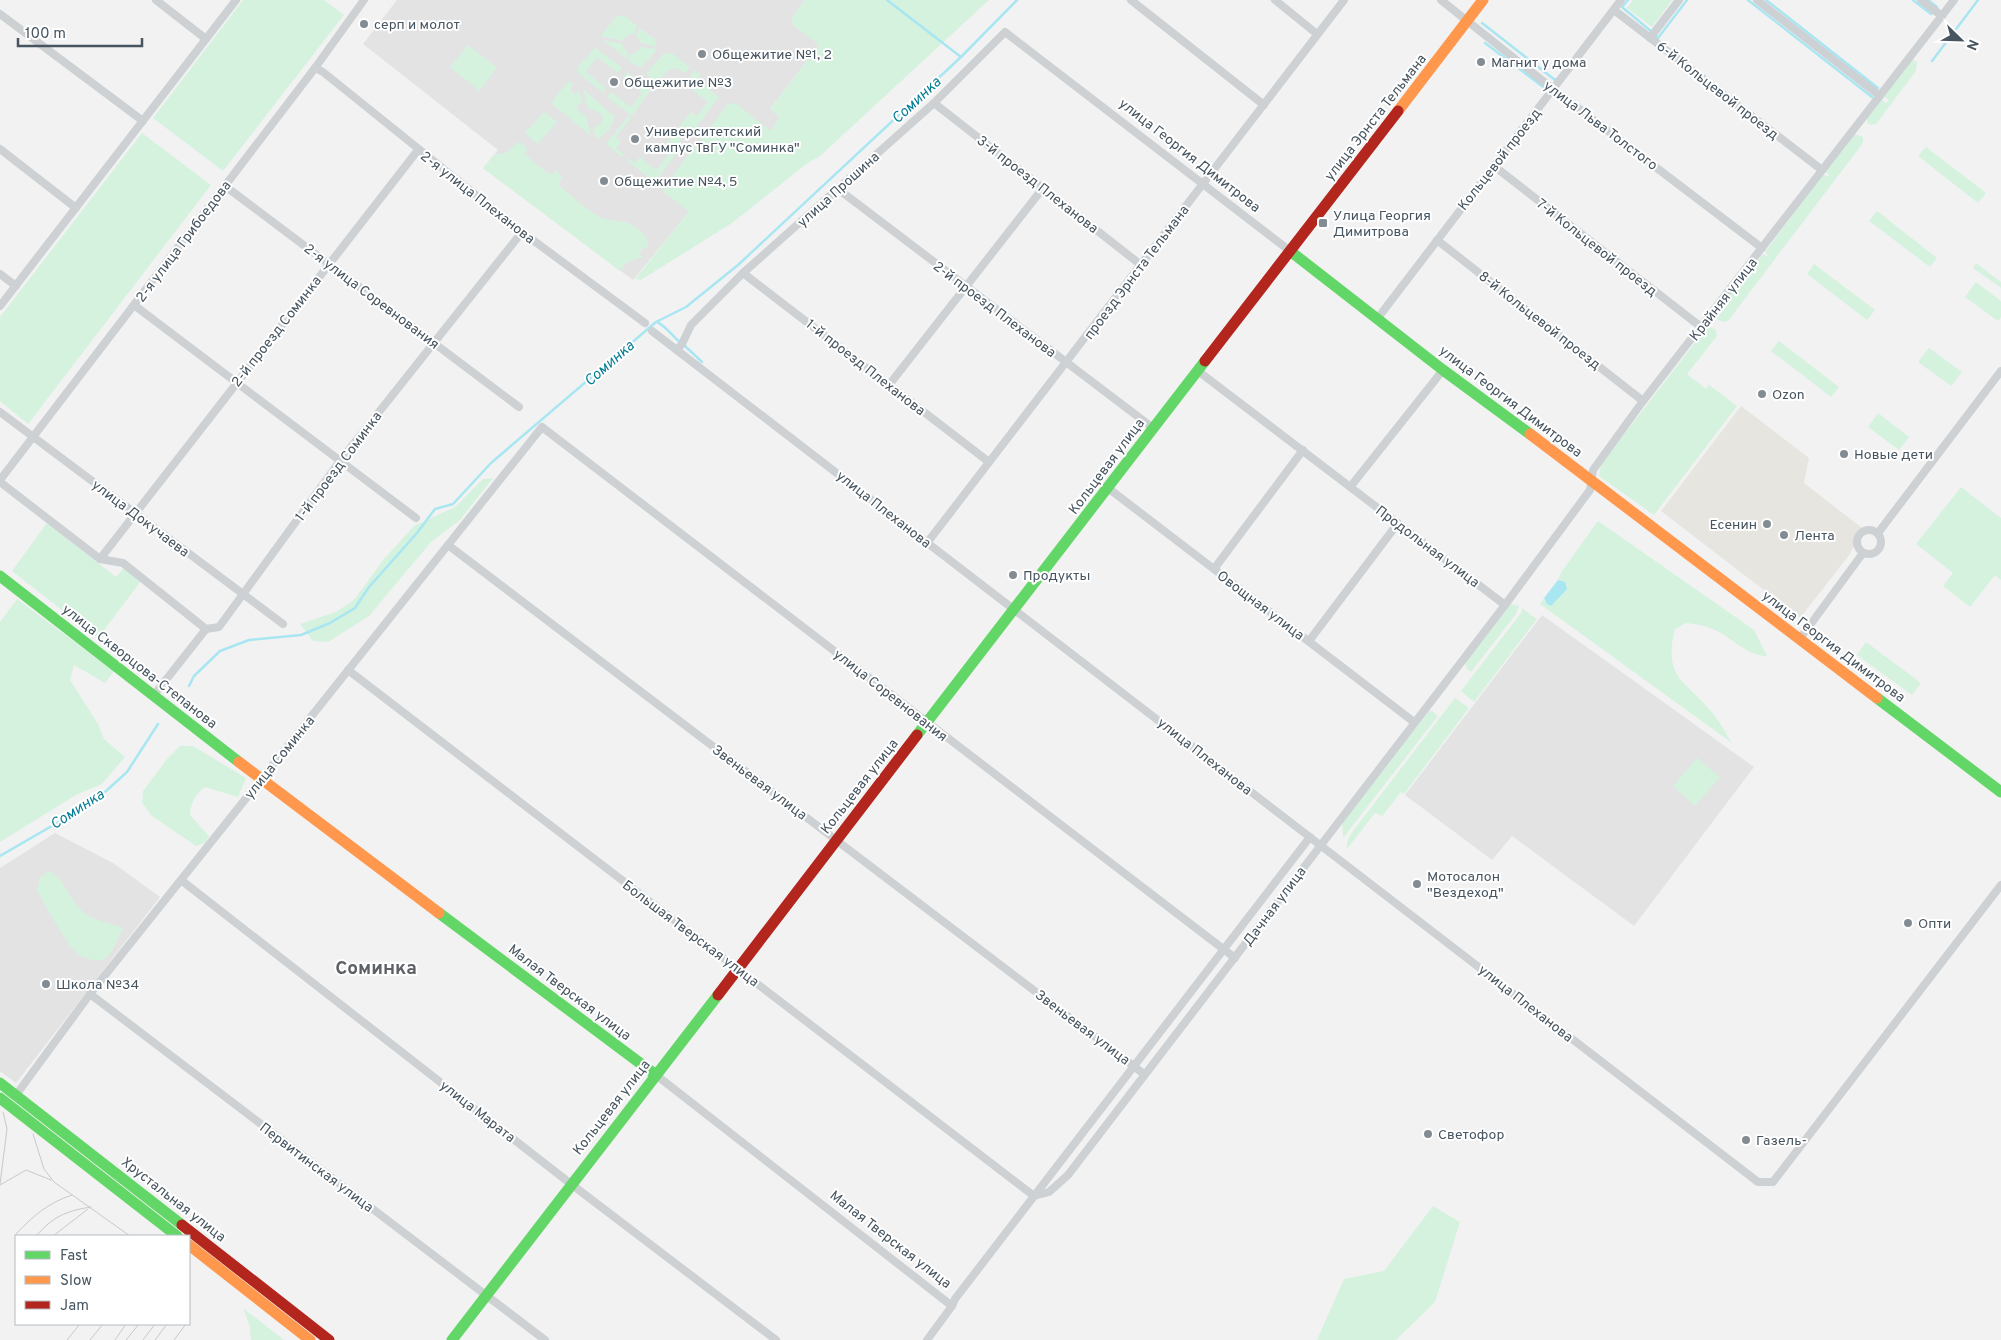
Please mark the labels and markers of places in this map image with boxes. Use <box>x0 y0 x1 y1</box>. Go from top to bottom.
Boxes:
place label: серп и молот <box>374 17 460 34</box>
marker: серп и молот <box>358 18 370 30</box>
place label: Общежитие №1, 2 <box>712 47 832 64</box>
marker: Общежитие №1, 2 <box>696 48 708 60</box>
place label: Магнит у дома <box>1491 55 1586 72</box>
marker: Магнит у дома <box>1475 56 1487 68</box>
place label: Общежитие №3 <box>624 75 732 92</box>
marker: Общежитие №3 <box>608 76 620 88</box>
place label: Университетский кампус ТвГУ "Соминка" <box>645 124 800 157</box>
marker: Университетский кампус ТвГУ "Соминка" <box>629 133 641 145</box>
place label: Общежитие №4, 5 <box>614 174 738 191</box>
marker: Общежитие №4, 5 <box>598 175 610 187</box>
place label: Улица Георгия Димитрова <box>1333 208 1431 241</box>
marker: Улица Георгия Димитрова <box>1317 217 1329 229</box>
place label: Ozon <box>1772 387 1805 404</box>
marker: Ozon <box>1756 388 1768 400</box>
place label: Новые дети <box>1854 447 1933 464</box>
marker: Новые дети <box>1838 448 1850 460</box>
place label: Есенин <box>1710 517 1757 534</box>
marker: Есенин <box>1761 518 1773 530</box>
place label: Лента <box>1794 528 1835 545</box>
marker: Лента <box>1778 529 1790 541</box>
place label: Продукты <box>1023 568 1090 585</box>
marker: Продукты <box>1007 569 1019 581</box>
place label: Мотосалон "Вездеход" <box>1427 869 1504 902</box>
marker: Мотосалон "Вездеход" <box>1411 878 1423 890</box>
place label: Опти <box>1918 916 1951 933</box>
marker: Опти <box>1902 917 1914 929</box>
place label: Школа №34 <box>56 977 139 994</box>
marker: Школа №34 <box>40 978 52 990</box>
place label: Светофор <box>1438 1127 1504 1144</box>
marker: Светофор <box>1422 1128 1434 1140</box>
place label: Газель- <box>1756 1133 1807 1150</box>
marker: Газель- <box>1740 1134 1752 1146</box>

